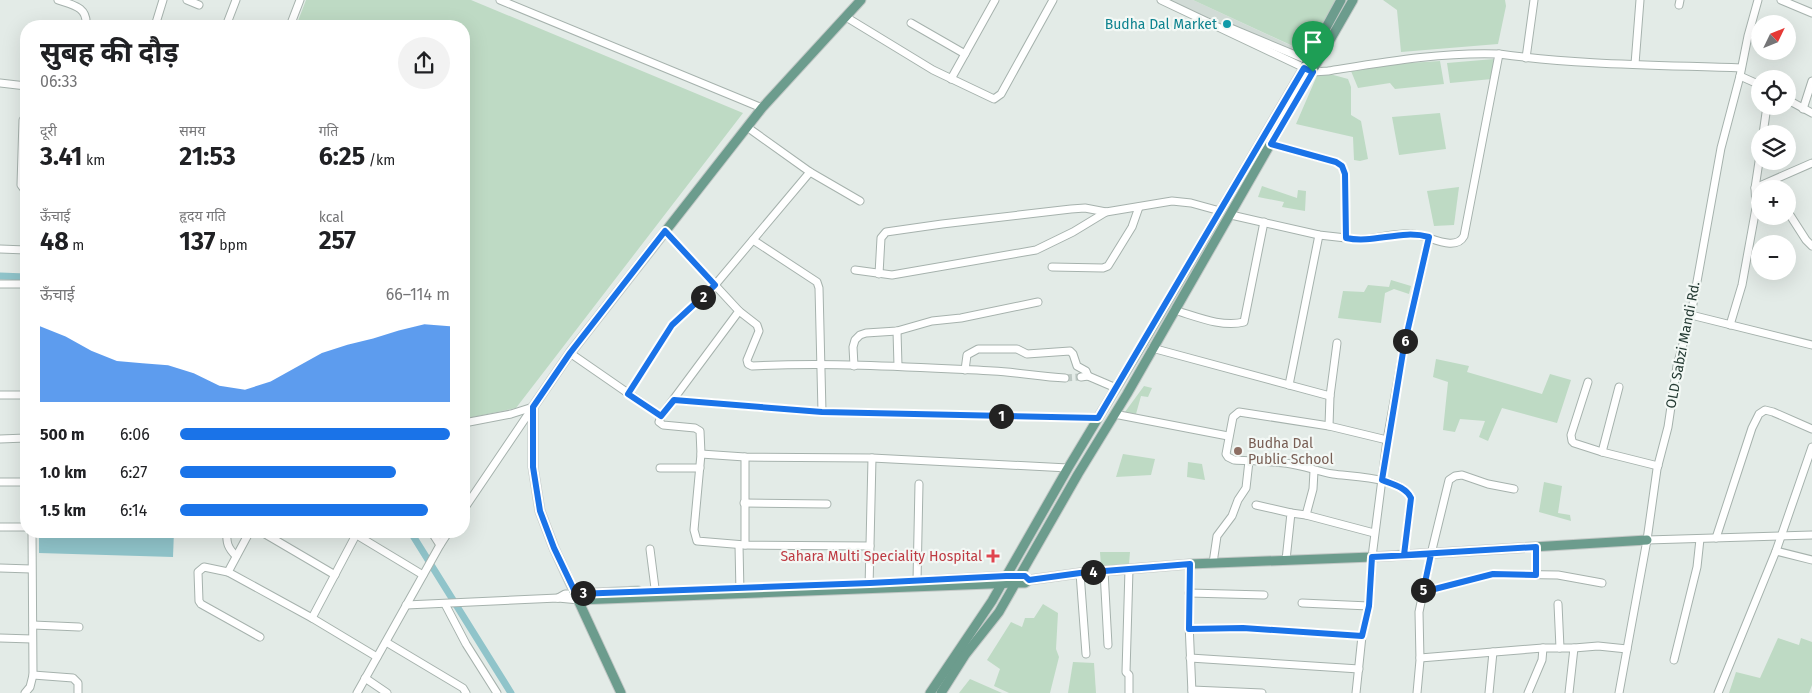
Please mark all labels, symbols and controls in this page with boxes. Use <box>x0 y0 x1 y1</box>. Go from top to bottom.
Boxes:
north arrow <box>1751 15 1796 60</box>
map controls <box>1751 15 1796 280</box>
place label: Budha Dal Market <box>1105 16 1218 33</box>
marker: Budha Dal Market <box>1221 18 1233 30</box>
pin <box>1292 21 1334 72</box>
icon: arrive <box>1299 28 1327 56</box>
text: सुबह की दौड़ <box>40 36 179 69</box>
button: share <box>398 37 450 89</box>
button: locate <box>1751 70 1796 115</box>
text: 06:33 <box>40 72 77 91</box>
text: दूरी <box>40 123 57 140</box>
text: समय <box>179 123 205 140</box>
text: गति <box>319 123 338 140</box>
button: layers <box>1751 125 1796 170</box>
text: 3.41 <box>40 142 82 172</box>
text: 21:53 <box>179 142 236 172</box>
text: 6:25 <box>319 142 365 172</box>
text: km <box>82 152 105 169</box>
text: /km <box>365 152 395 169</box>
button: + <box>1751 180 1796 225</box>
text: ऊँचाई <box>40 208 70 225</box>
text: हृदय गति <box>179 208 226 225</box>
text: kcal <box>319 209 344 226</box>
text: 257 <box>319 226 356 256</box>
text: 48 <box>40 227 69 257</box>
text: 137 <box>179 227 216 257</box>
button: − <box>1751 235 1796 280</box>
text: m <box>69 237 84 254</box>
text: bpm <box>216 237 248 254</box>
street label: OLD Sabzi Mandi Rd. <box>1662 280 1704 410</box>
pin: 2 <box>690 284 716 310</box>
text: ऊँचाई <box>40 285 75 304</box>
text: 66–114 m <box>386 285 450 304</box>
text: 2 <box>700 289 707 306</box>
pin: 6 <box>1392 328 1418 354</box>
text: 6 <box>1402 333 1409 350</box>
pin: 1 <box>988 404 1014 428</box>
text: 1 <box>998 408 1005 425</box>
text: 500 m <box>40 425 85 444</box>
text: 6:06 <box>120 425 150 444</box>
place label: Budha Dal Public School <box>1248 435 1334 468</box>
marker: Budha Dal Public School <box>1232 445 1244 457</box>
text: 1.0 km <box>40 463 87 482</box>
text: 6:27 <box>120 463 147 482</box>
text: 1.5 km <box>40 501 86 520</box>
text: 6:14 <box>120 501 147 520</box>
place label: Sahara Multi Speciality Hospital <box>780 548 982 565</box>
marker: Sahara Multi Speciality Hospital <box>986 549 1000 563</box>
pin: 4 <box>1080 560 1106 584</box>
text: 4 <box>1090 564 1097 581</box>
pin: 5 <box>1410 578 1436 602</box>
pin: 3 <box>570 580 596 606</box>
text: 5 <box>1420 582 1427 599</box>
text: 3 <box>580 585 587 602</box>

